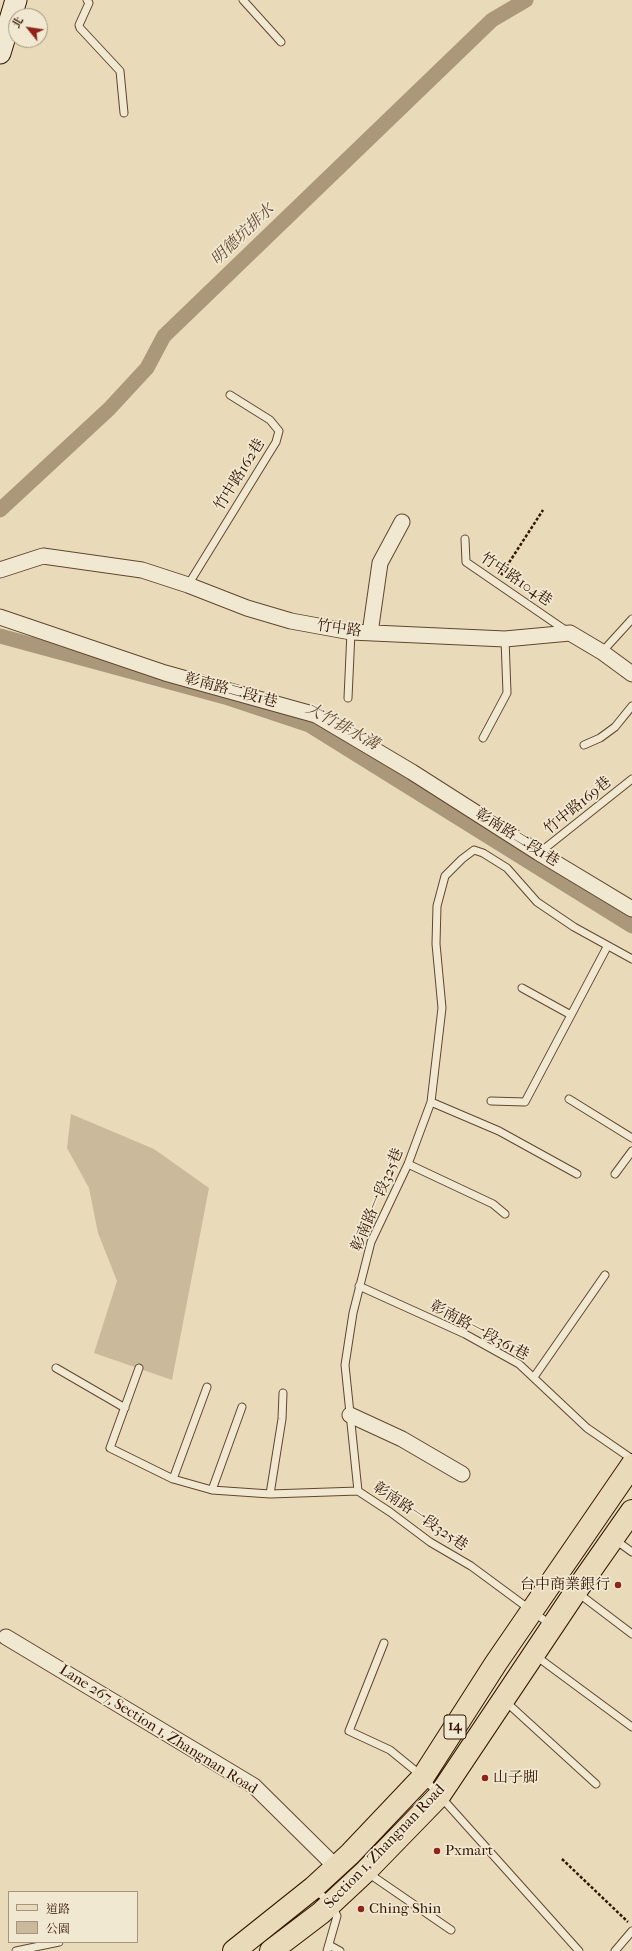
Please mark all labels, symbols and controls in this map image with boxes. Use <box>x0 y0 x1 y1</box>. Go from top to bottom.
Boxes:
north arrow <box>8 8 48 48</box>
text: 北 <box>10 14 26 30</box>
water label: 明德坑排水 <box>208 200 278 270</box>
street label: 竹中路162巷 <box>211 436 269 514</box>
street label: 竹中路104巷 <box>477 550 555 610</box>
street label: 竹中路 <box>315 617 363 641</box>
street label: 彰南路二段1巷 <box>183 670 279 712</box>
water label: 大竹排水溝 <box>302 699 382 755</box>
street label: 竹中路169巷 <box>541 773 615 839</box>
street label: 彰南路二段1巷 <box>472 805 562 871</box>
street label: 彰南路一段325巷 <box>348 1146 408 1254</box>
street label: 彰南路一段361巷 <box>426 1297 532 1365</box>
street label: 彰南路一段325巷 <box>369 1479 471 1555</box>
place label: 台中商業銀行 <box>520 1576 610 1594</box>
marker: 台中商業銀行 <box>613 1580 623 1590</box>
street label: Lane 267, Section 1, Zhangnan Road <box>56 1661 260 1799</box>
road number: 14 <box>444 1715 466 1739</box>
place label: 山子脚 <box>493 1769 538 1787</box>
marker: 山子脚 <box>480 1773 490 1783</box>
street label: Section 1, Zhangnan Road <box>321 1781 449 1913</box>
place label: Pxmart <box>445 1842 493 1860</box>
marker: Pxmart <box>432 1846 442 1856</box>
legend <box>8 1891 138 1943</box>
place label: Ching Shin <box>369 1900 441 1918</box>
text: 道路 <box>46 1902 70 1916</box>
marker: Ching Shin <box>356 1904 366 1914</box>
text: 公園 <box>46 1922 70 1936</box>

